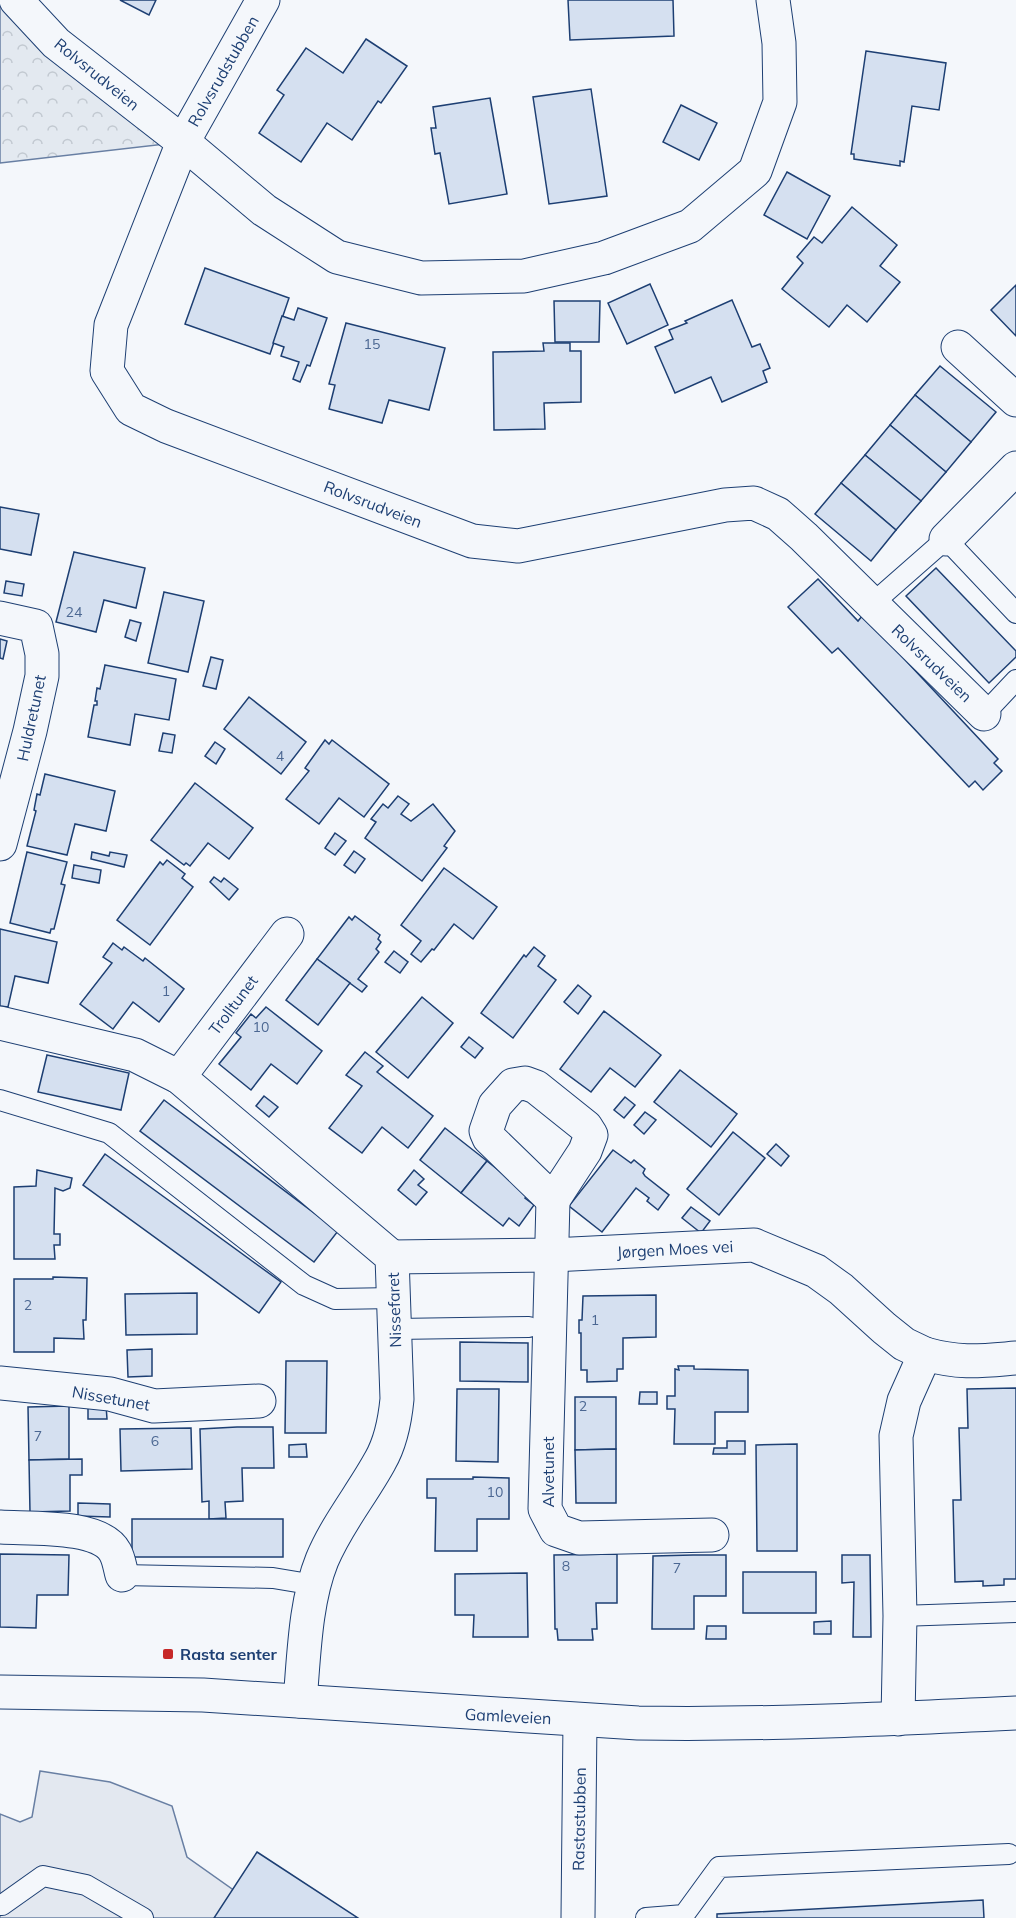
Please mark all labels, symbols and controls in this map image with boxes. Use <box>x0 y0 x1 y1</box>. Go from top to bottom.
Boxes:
street label: Rolvsrudstubben <box>183 12 263 130</box>
street label: Rolvsrudveien <box>50 34 144 114</box>
house number: 15 <box>364 335 380 353</box>
street label: Rolvsrudveien <box>321 476 425 532</box>
house number: 24 <box>66 603 83 621</box>
street label: Rolvsrudveien <box>888 620 976 706</box>
street label: Huldretunet <box>12 673 50 763</box>
house number: 4 <box>276 747 285 765</box>
street label: Trolltunet <box>204 971 262 1039</box>
house number: 1 <box>162 982 170 1000</box>
house number: 10 <box>253 1018 269 1036</box>
street label: Jørgen Moes vei <box>616 1236 734 1262</box>
street label: Nissefaret <box>383 1272 405 1348</box>
house number: 2 <box>24 1296 32 1314</box>
house number: 1 <box>591 1311 599 1329</box>
street label: Nissetunet <box>70 1381 152 1415</box>
house number: 2 <box>579 1397 587 1415</box>
house number: 7 <box>34 1427 42 1445</box>
house number: 6 <box>151 1432 159 1450</box>
street label: Alvetunet <box>538 1436 558 1508</box>
house number: 10 <box>487 1483 503 1501</box>
house number: 8 <box>562 1557 570 1575</box>
house number: 7 <box>673 1559 681 1577</box>
place label: Rasta senter <box>180 1644 278 1664</box>
marker: Rasta senter <box>161 1647 175 1661</box>
street label: Gamleveien <box>464 1704 552 1728</box>
street label: Rastastubben <box>568 1767 590 1871</box>

